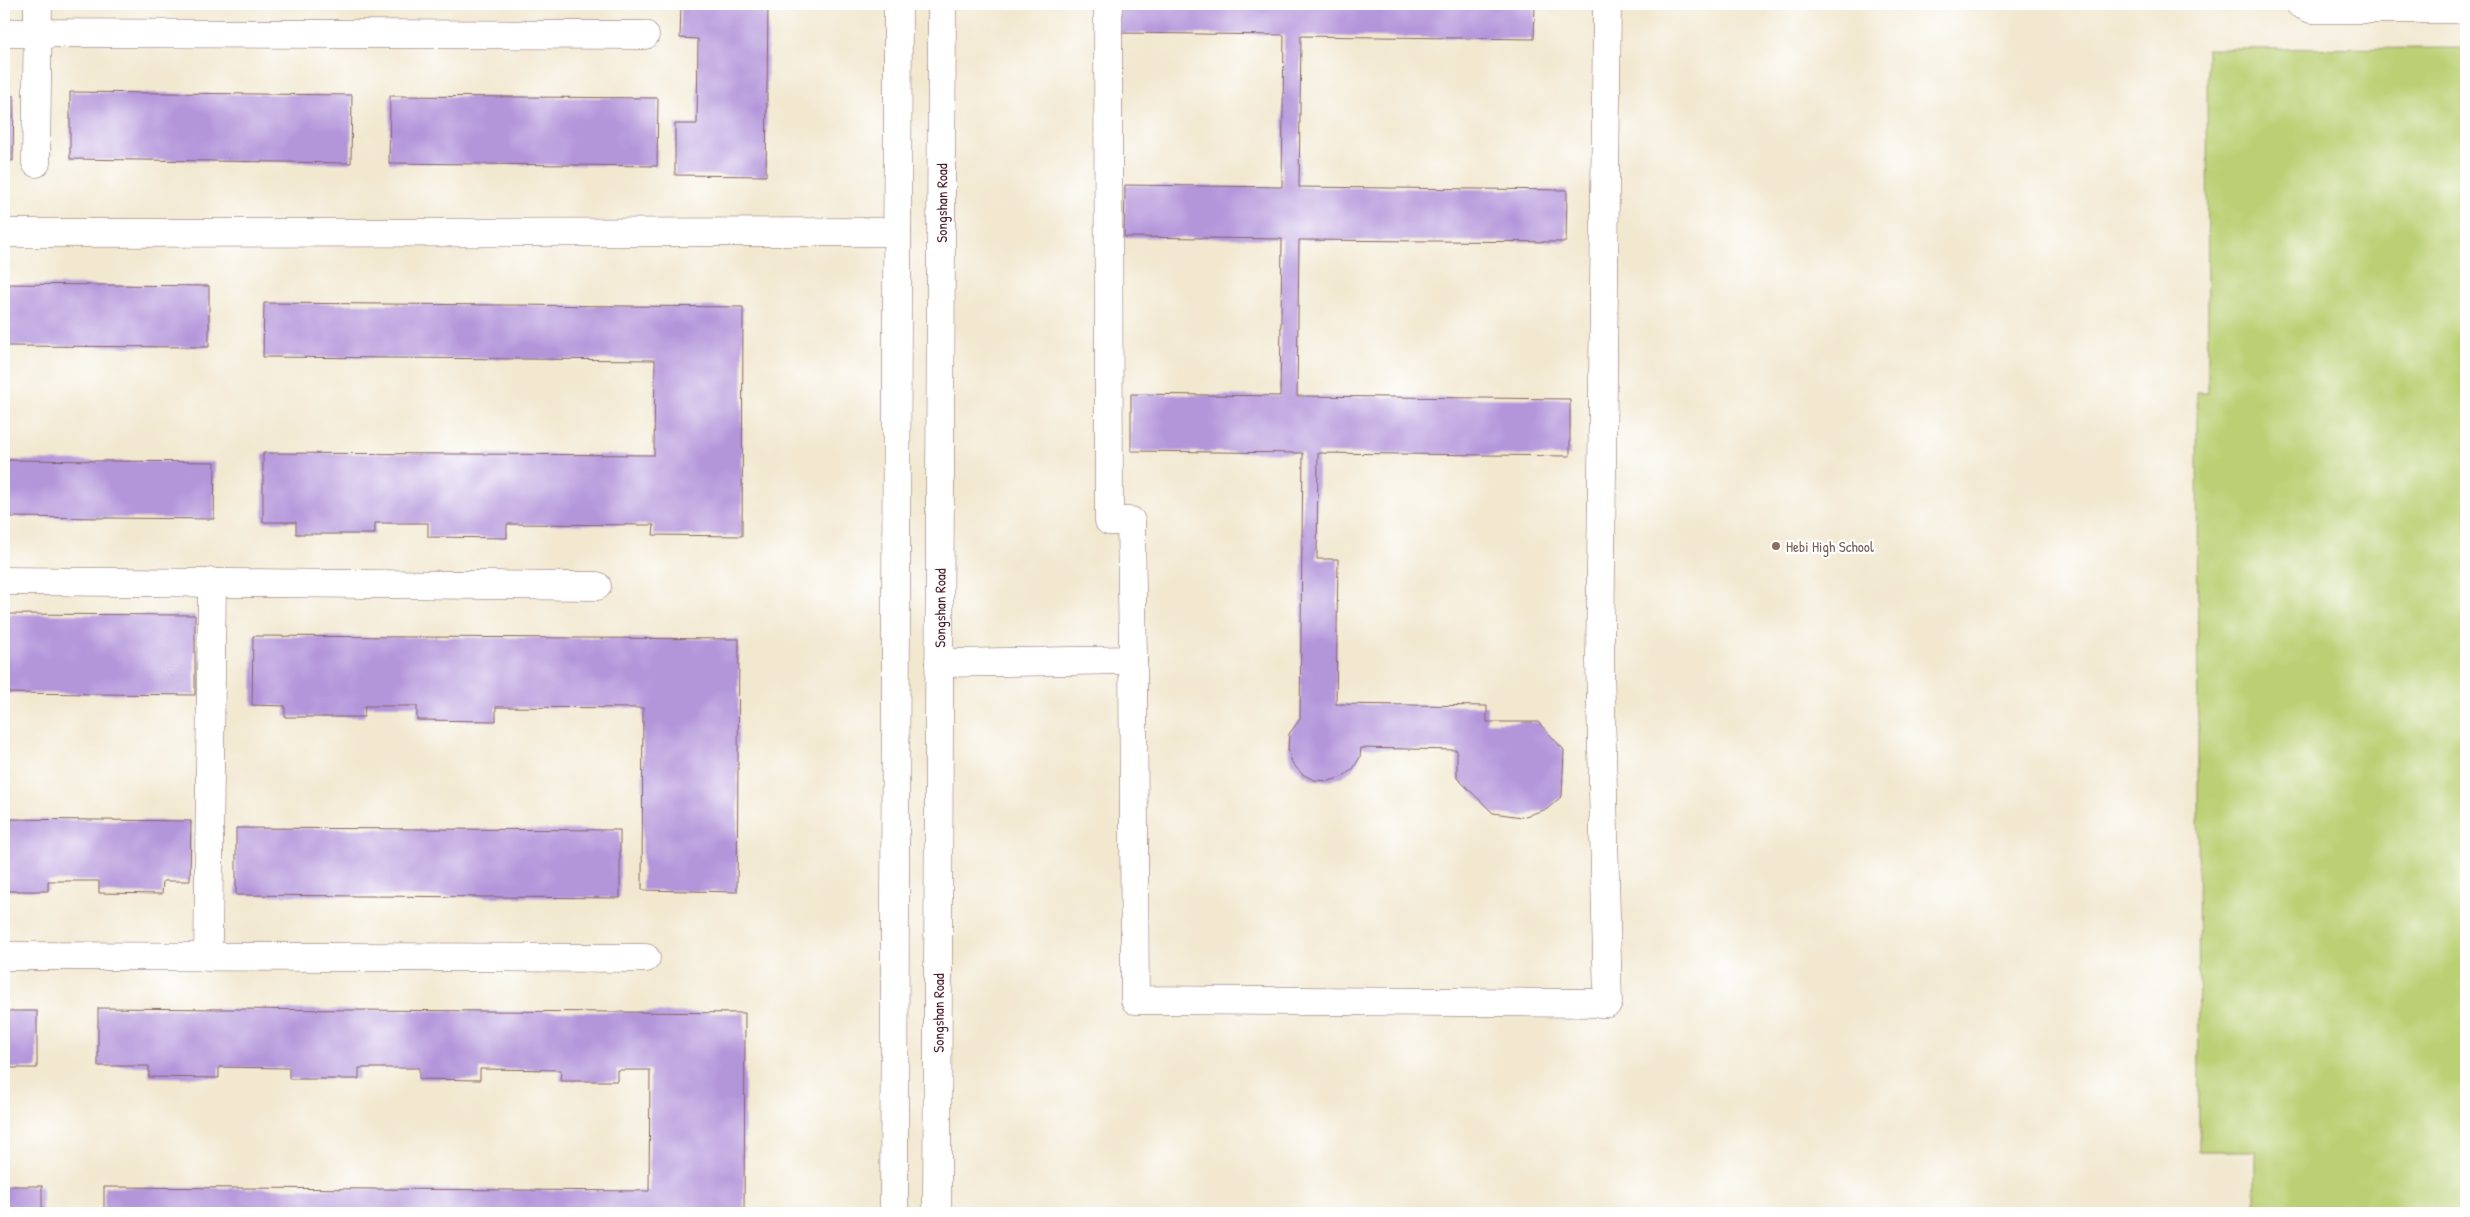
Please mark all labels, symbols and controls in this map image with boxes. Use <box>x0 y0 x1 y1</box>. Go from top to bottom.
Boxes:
street label: Songshan Road <box>931 163 952 243</box>
place label: Hebi High School <box>1786 536 1874 557</box>
marker: Hebi High School <box>1770 540 1782 552</box>
street label: Songshan Road <box>929 568 950 648</box>
street label: Songshan Road <box>927 973 948 1053</box>

